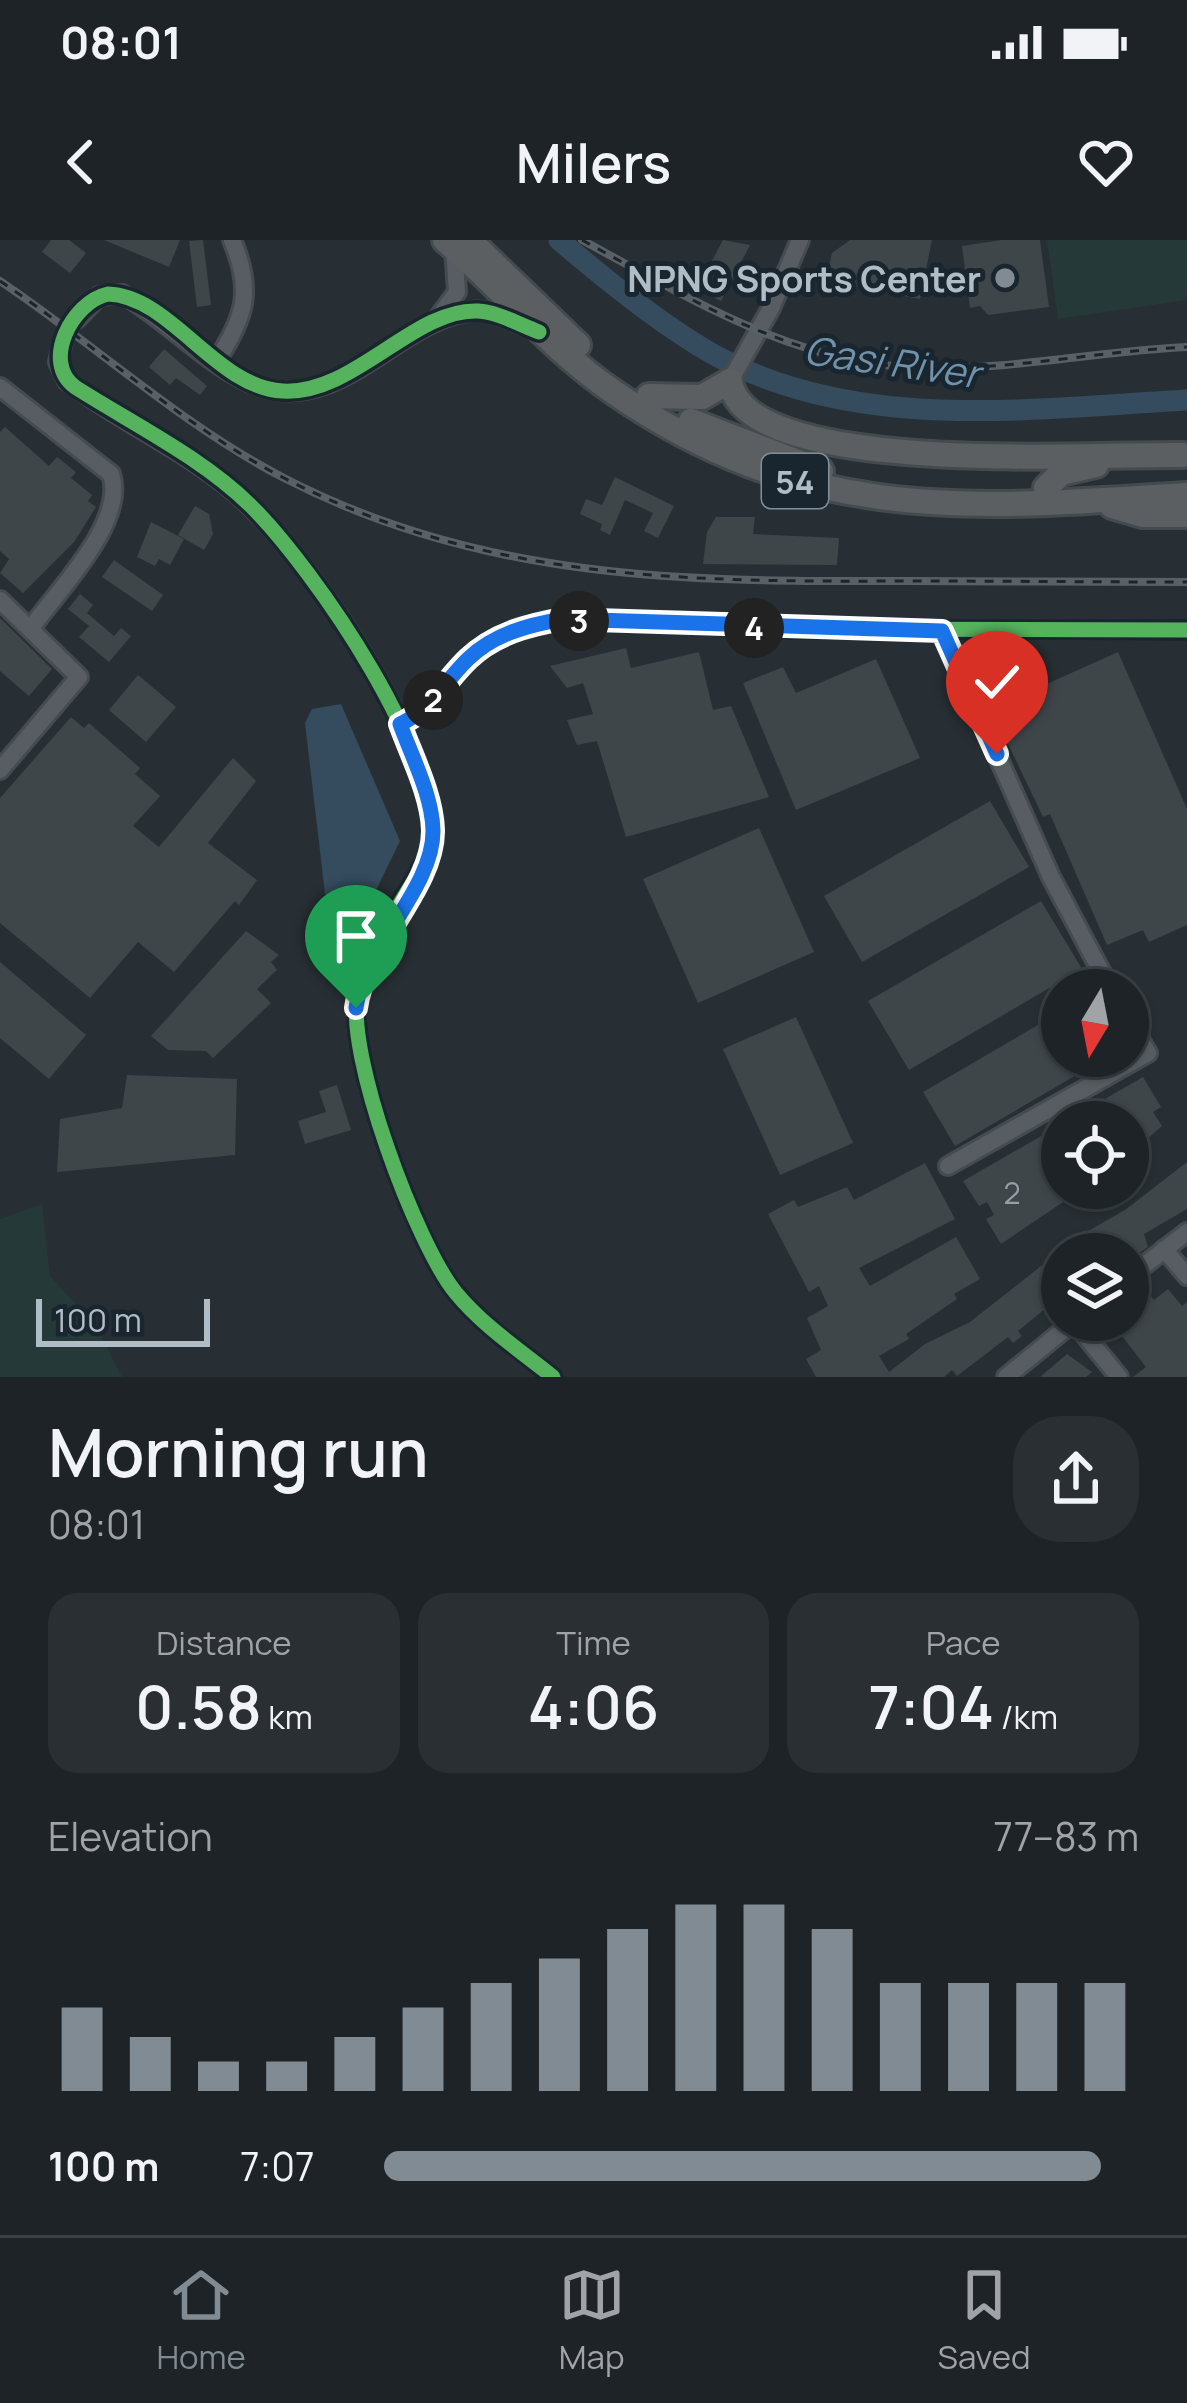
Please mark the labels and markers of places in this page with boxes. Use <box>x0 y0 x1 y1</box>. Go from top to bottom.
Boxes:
place label: NPNG Sports Center <box>627 254 981 303</box>
marker: NPNG Sports Center <box>992 265 1018 291</box>
pin: 3 <box>549 591 609 651</box>
pin: 4 <box>724 598 784 658</box>
pin <box>946 631 1048 754</box>
pin: 2 <box>403 670 463 730</box>
pin <box>305 885 407 1008</box>

